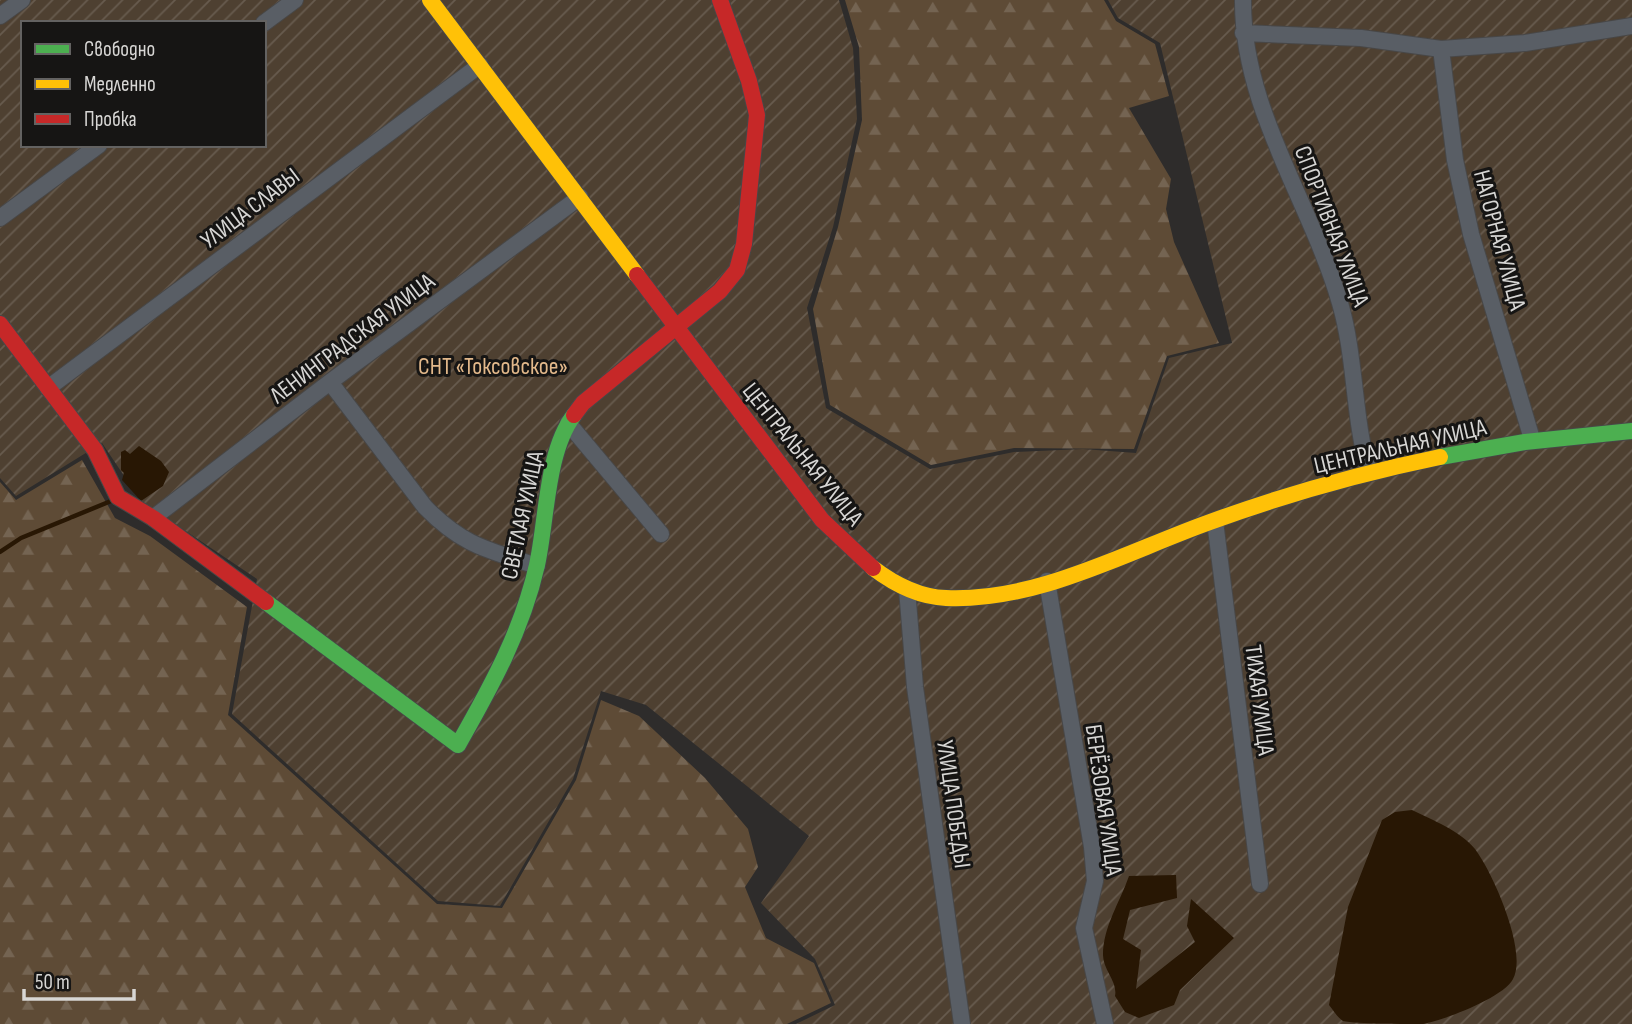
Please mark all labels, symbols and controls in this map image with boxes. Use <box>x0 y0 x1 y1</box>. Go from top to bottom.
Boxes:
legend <box>21 21 266 147</box>
text: Свободно <box>84 37 155 62</box>
text: Медленно <box>84 72 156 97</box>
text: Пробка <box>84 107 137 132</box>
street label: СПОРТИВНАЯ УЛИЦА <box>1288 142 1376 311</box>
street label: УЛИЦА СЛАВЫ <box>195 162 305 255</box>
street label: НАГОРНАЯ УЛИЦА <box>1467 167 1532 314</box>
street label: ЛЕНИНГРАДСКАЯ УЛИЦА <box>263 267 441 410</box>
park label: СНТ «Токсовское» <box>418 352 568 381</box>
street label: ЦЕНТРАЛЬНАЯ УЛИЦА <box>736 377 870 532</box>
street label: ЦЕНТРАЛЬНАЯ УЛИЦА <box>1311 412 1490 480</box>
street label: СВЕТЛАЯ УЛИЦА <box>495 448 550 582</box>
street label: ТИХАЯ УЛИЦА <box>1238 643 1281 758</box>
street label: БЕРЁЗОВАЯ УЛИЦА <box>1079 723 1129 878</box>
street label: УЛИЦА ПОБЕДЫ <box>930 738 977 870</box>
scale bar <box>24 958 135 1002</box>
text: 50 m <box>35 970 70 995</box>

